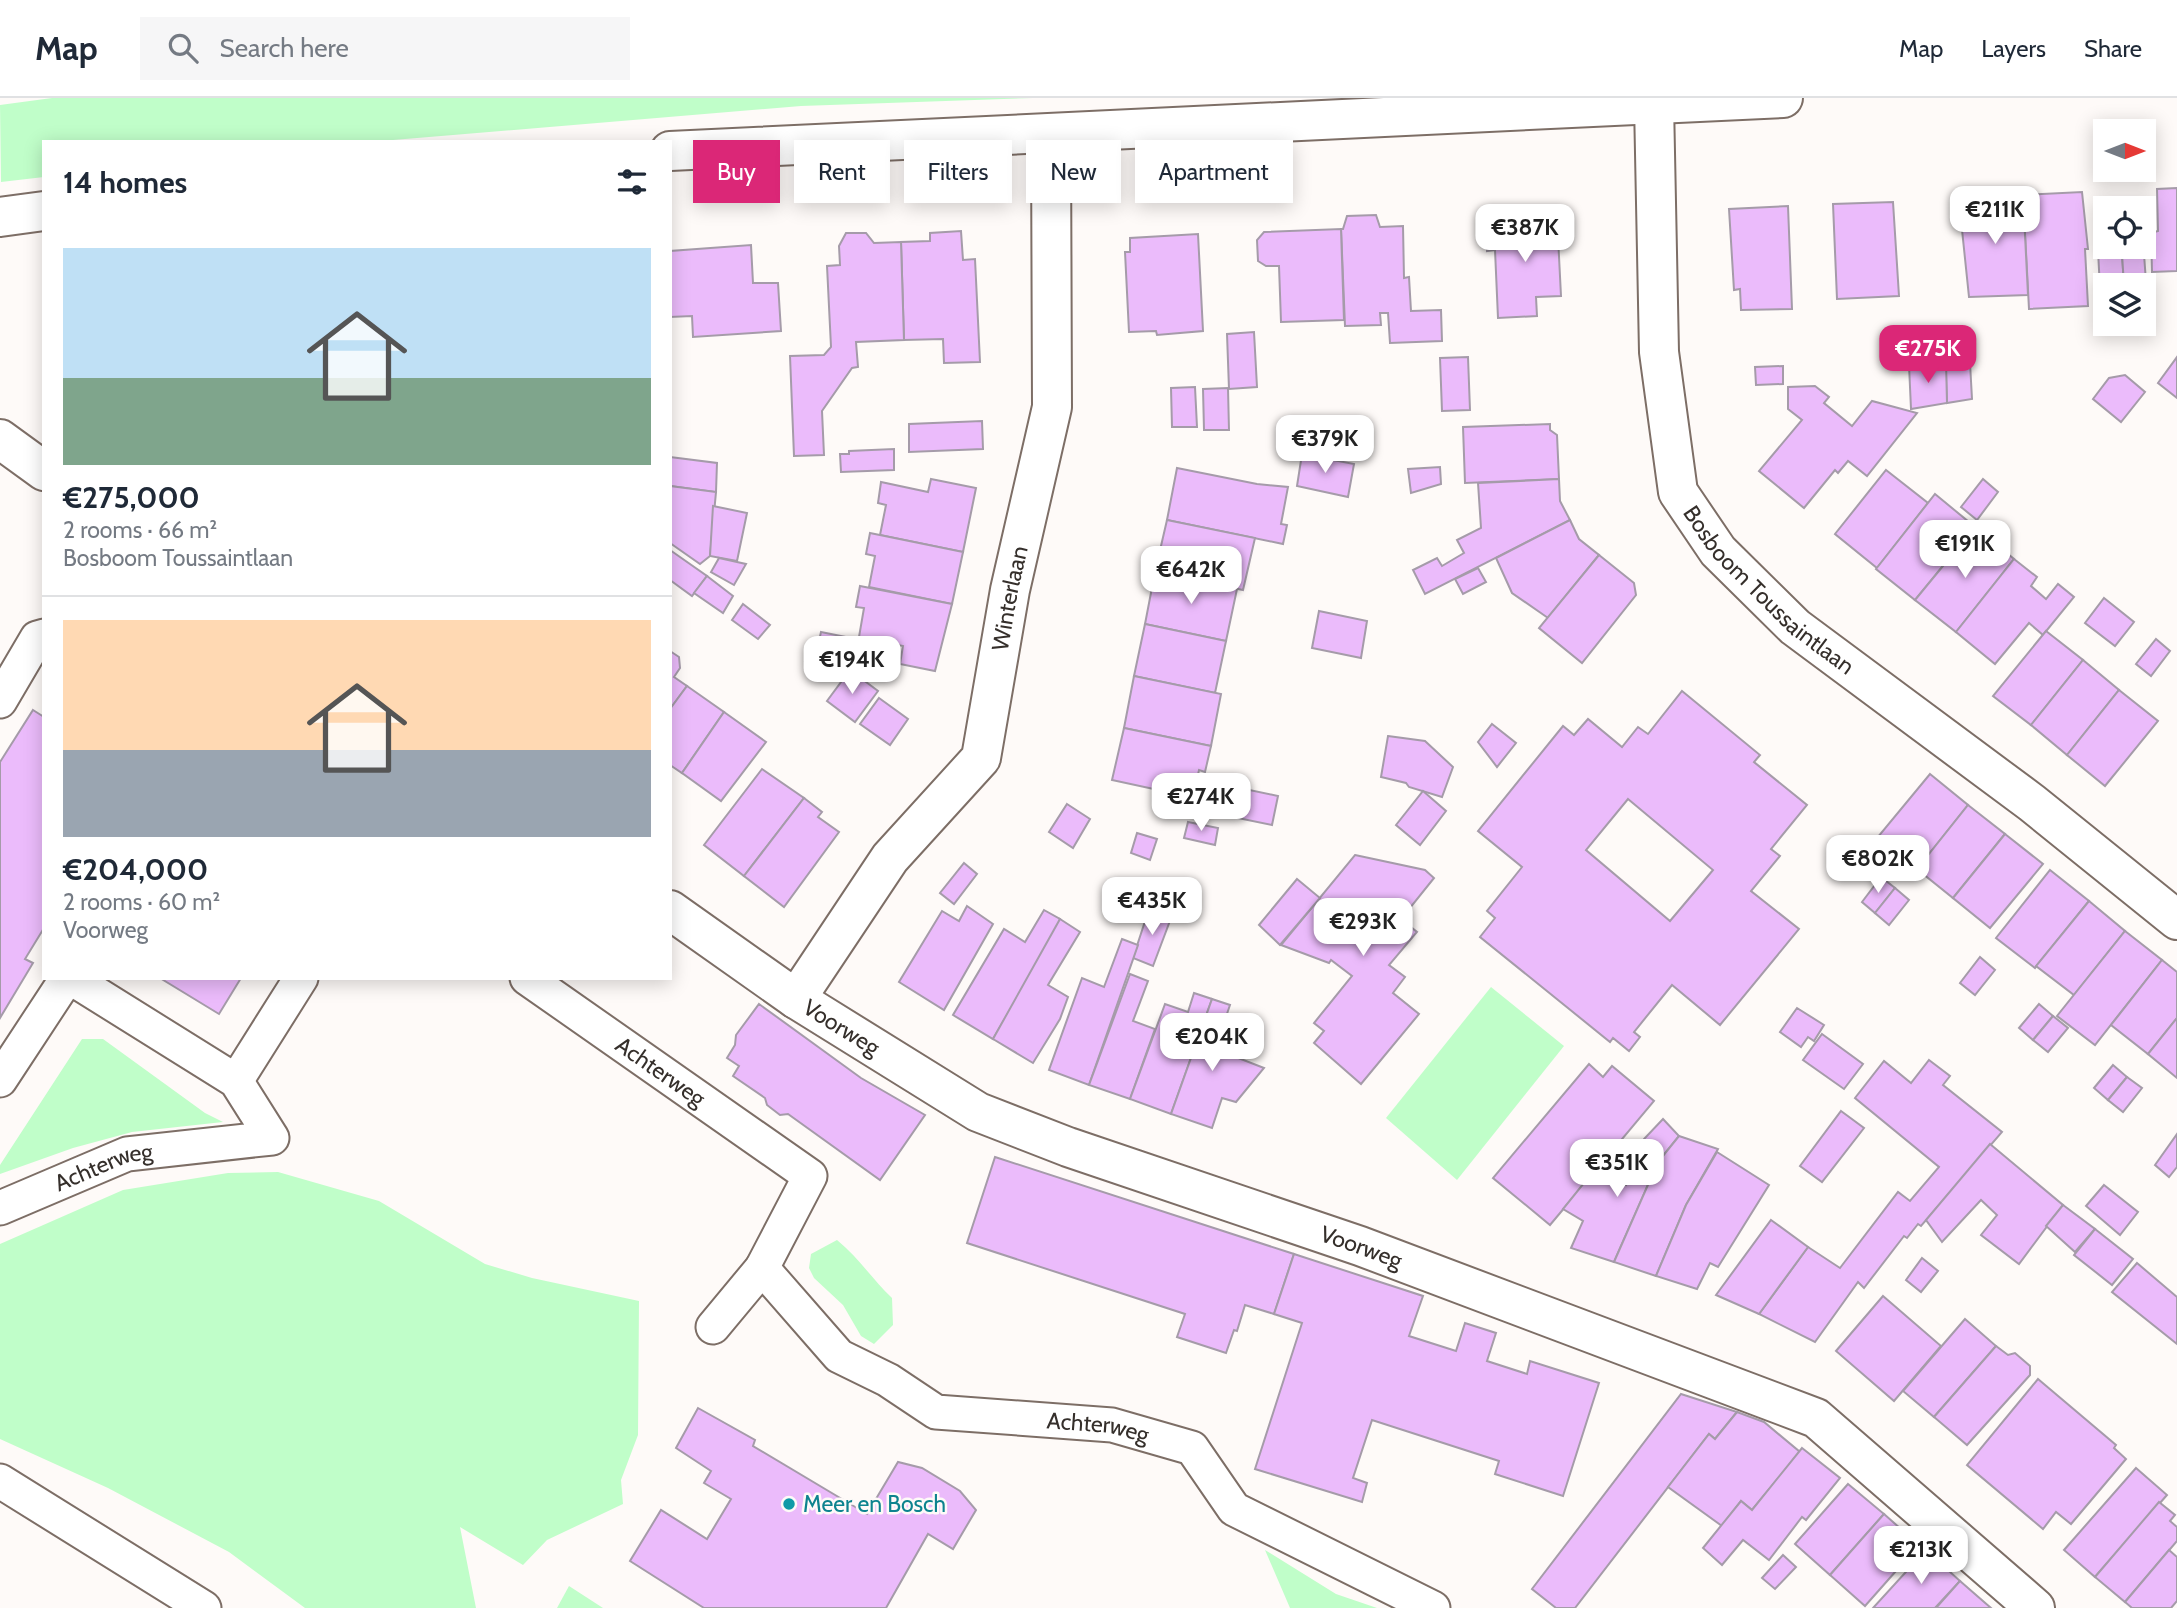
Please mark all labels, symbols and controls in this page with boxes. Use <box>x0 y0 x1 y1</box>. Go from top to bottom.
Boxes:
search box <box>140 17 630 80</box>
text: Map <box>35 28 98 68</box>
icon: search <box>164 29 202 67</box>
text: Search here <box>220 32 349 64</box>
text: Map <box>1899 34 1943 63</box>
text: Layers <box>1981 34 2046 63</box>
text: Share <box>2084 34 2142 63</box>
north arrow <box>2093 119 2156 182</box>
map controls <box>2093 119 2156 336</box>
chip: Buy <box>693 140 780 203</box>
chip: Rent <box>794 140 890 203</box>
chip: Filters <box>904 140 1012 203</box>
chip: New <box>1026 140 1121 203</box>
chip: Apartment <box>1135 140 1293 203</box>
icon: filters <box>613 163 651 201</box>
text: 14 homes <box>63 164 187 201</box>
pin: €211K <box>1946 186 2044 246</box>
text: €211K <box>1966 195 2024 223</box>
button: locate <box>2093 196 2156 259</box>
pin: €387K <box>1476 204 1574 264</box>
text: €387K <box>1491 213 1559 241</box>
button: layers <box>2093 273 2156 336</box>
icon: home <box>294 293 420 419</box>
pin: €275K <box>1879 326 1977 385</box>
text: €275K <box>1895 334 1961 362</box>
pin: €379K <box>1276 416 1374 475</box>
text: €379K <box>1292 424 1358 452</box>
text: €275,000 <box>63 479 200 516</box>
street label: Bosboom Toussaintlaan <box>1677 500 1860 680</box>
text: 2 rooms · 66 m² <box>63 516 217 544</box>
pin: €191K <box>1916 520 2014 580</box>
text: €191K <box>1935 529 1995 557</box>
street label: Winterlaan <box>986 543 1034 653</box>
text: Bosboom Toussaintlaan <box>63 544 293 572</box>
pin: €642K <box>1142 546 1240 606</box>
text: €642K <box>1157 555 1225 583</box>
pin: €194K <box>803 636 901 696</box>
text: €194K <box>820 645 884 673</box>
icon: home <box>294 665 420 791</box>
pin: €274K <box>1152 774 1250 833</box>
text: €274K <box>1168 782 1234 810</box>
pin: €802K <box>1829 836 1927 895</box>
text: €802K <box>1842 844 1914 872</box>
text: €204,000 <box>63 851 208 888</box>
pin: €435K <box>1103 878 1201 937</box>
text: €435K <box>1118 886 1186 914</box>
text: 2 rooms · 60 m² <box>63 888 220 916</box>
pin: €293K <box>1314 898 1412 958</box>
text: €293K <box>1330 907 1396 935</box>
text: Voorweg <box>63 916 148 944</box>
street label: Voorweg <box>798 993 886 1062</box>
pin: €204K <box>1163 1014 1261 1073</box>
text: €204K <box>1176 1022 1248 1050</box>
street label: Achterweg <box>610 1030 711 1113</box>
street label: Achterweg <box>50 1137 155 1197</box>
pin: €351K <box>1568 1140 1666 1199</box>
text: €351K <box>1586 1148 1648 1176</box>
street label: Voorweg <box>1317 1220 1407 1275</box>
street label: Achterweg <box>1046 1406 1153 1449</box>
place label: Meer en Bosch <box>803 1490 946 1518</box>
marker: Meer en Bosch <box>781 1496 797 1512</box>
pin: €213K <box>1872 1526 1970 1586</box>
text: €213K <box>1890 1535 1952 1563</box>

